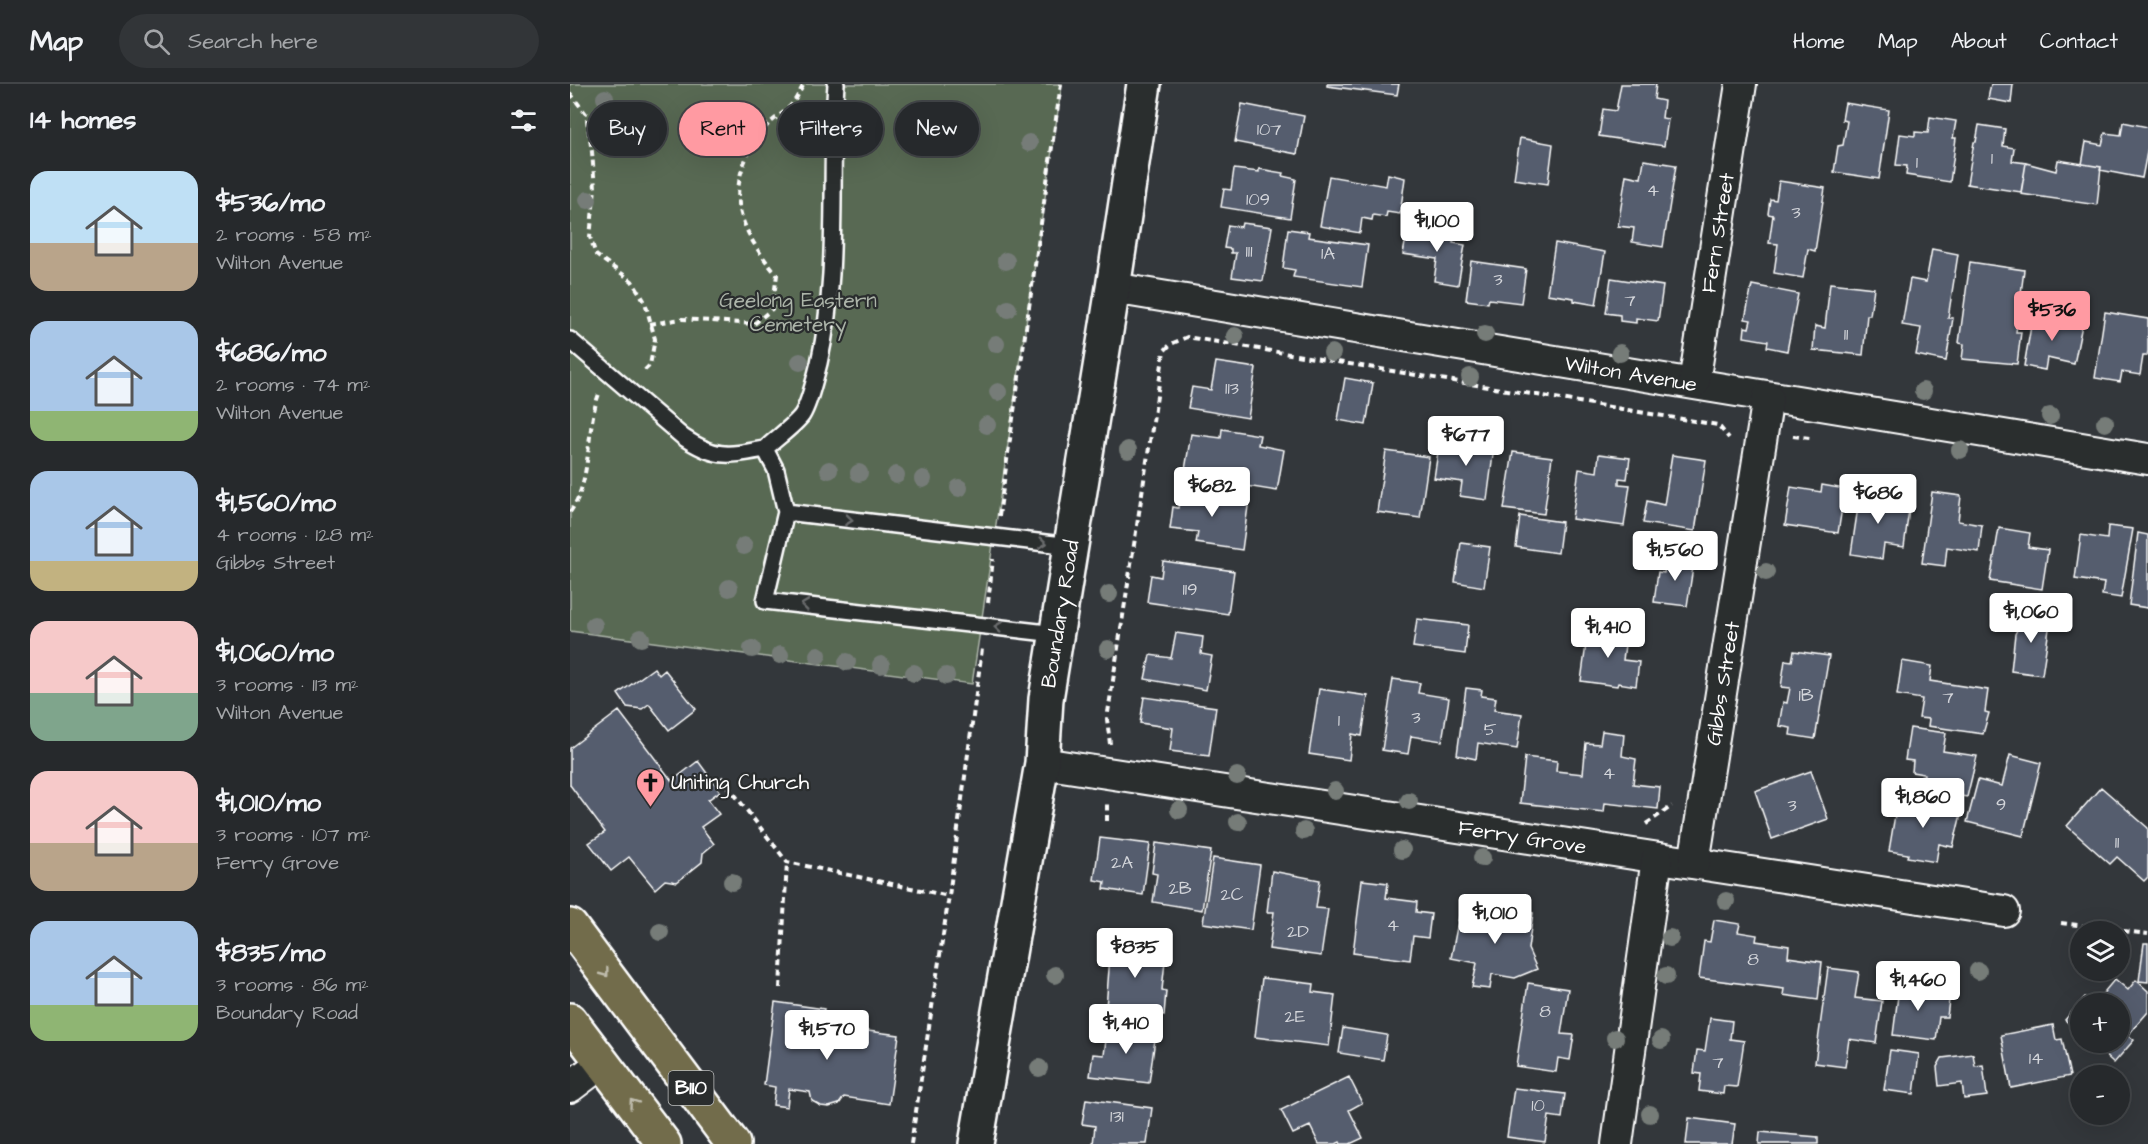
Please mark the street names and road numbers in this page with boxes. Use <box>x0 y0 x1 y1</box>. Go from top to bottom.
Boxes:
street label: Fern Street <box>1694 170 1741 295</box>
street label: Wilton Avenue <box>1563 348 1699 399</box>
street label: Boundary Road <box>1034 538 1086 690</box>
street label: Gibbs Street <box>1698 619 1747 747</box>
street label: Ferry Grove <box>1456 813 1588 861</box>
road number: B110 <box>668 1071 714 1105</box>

